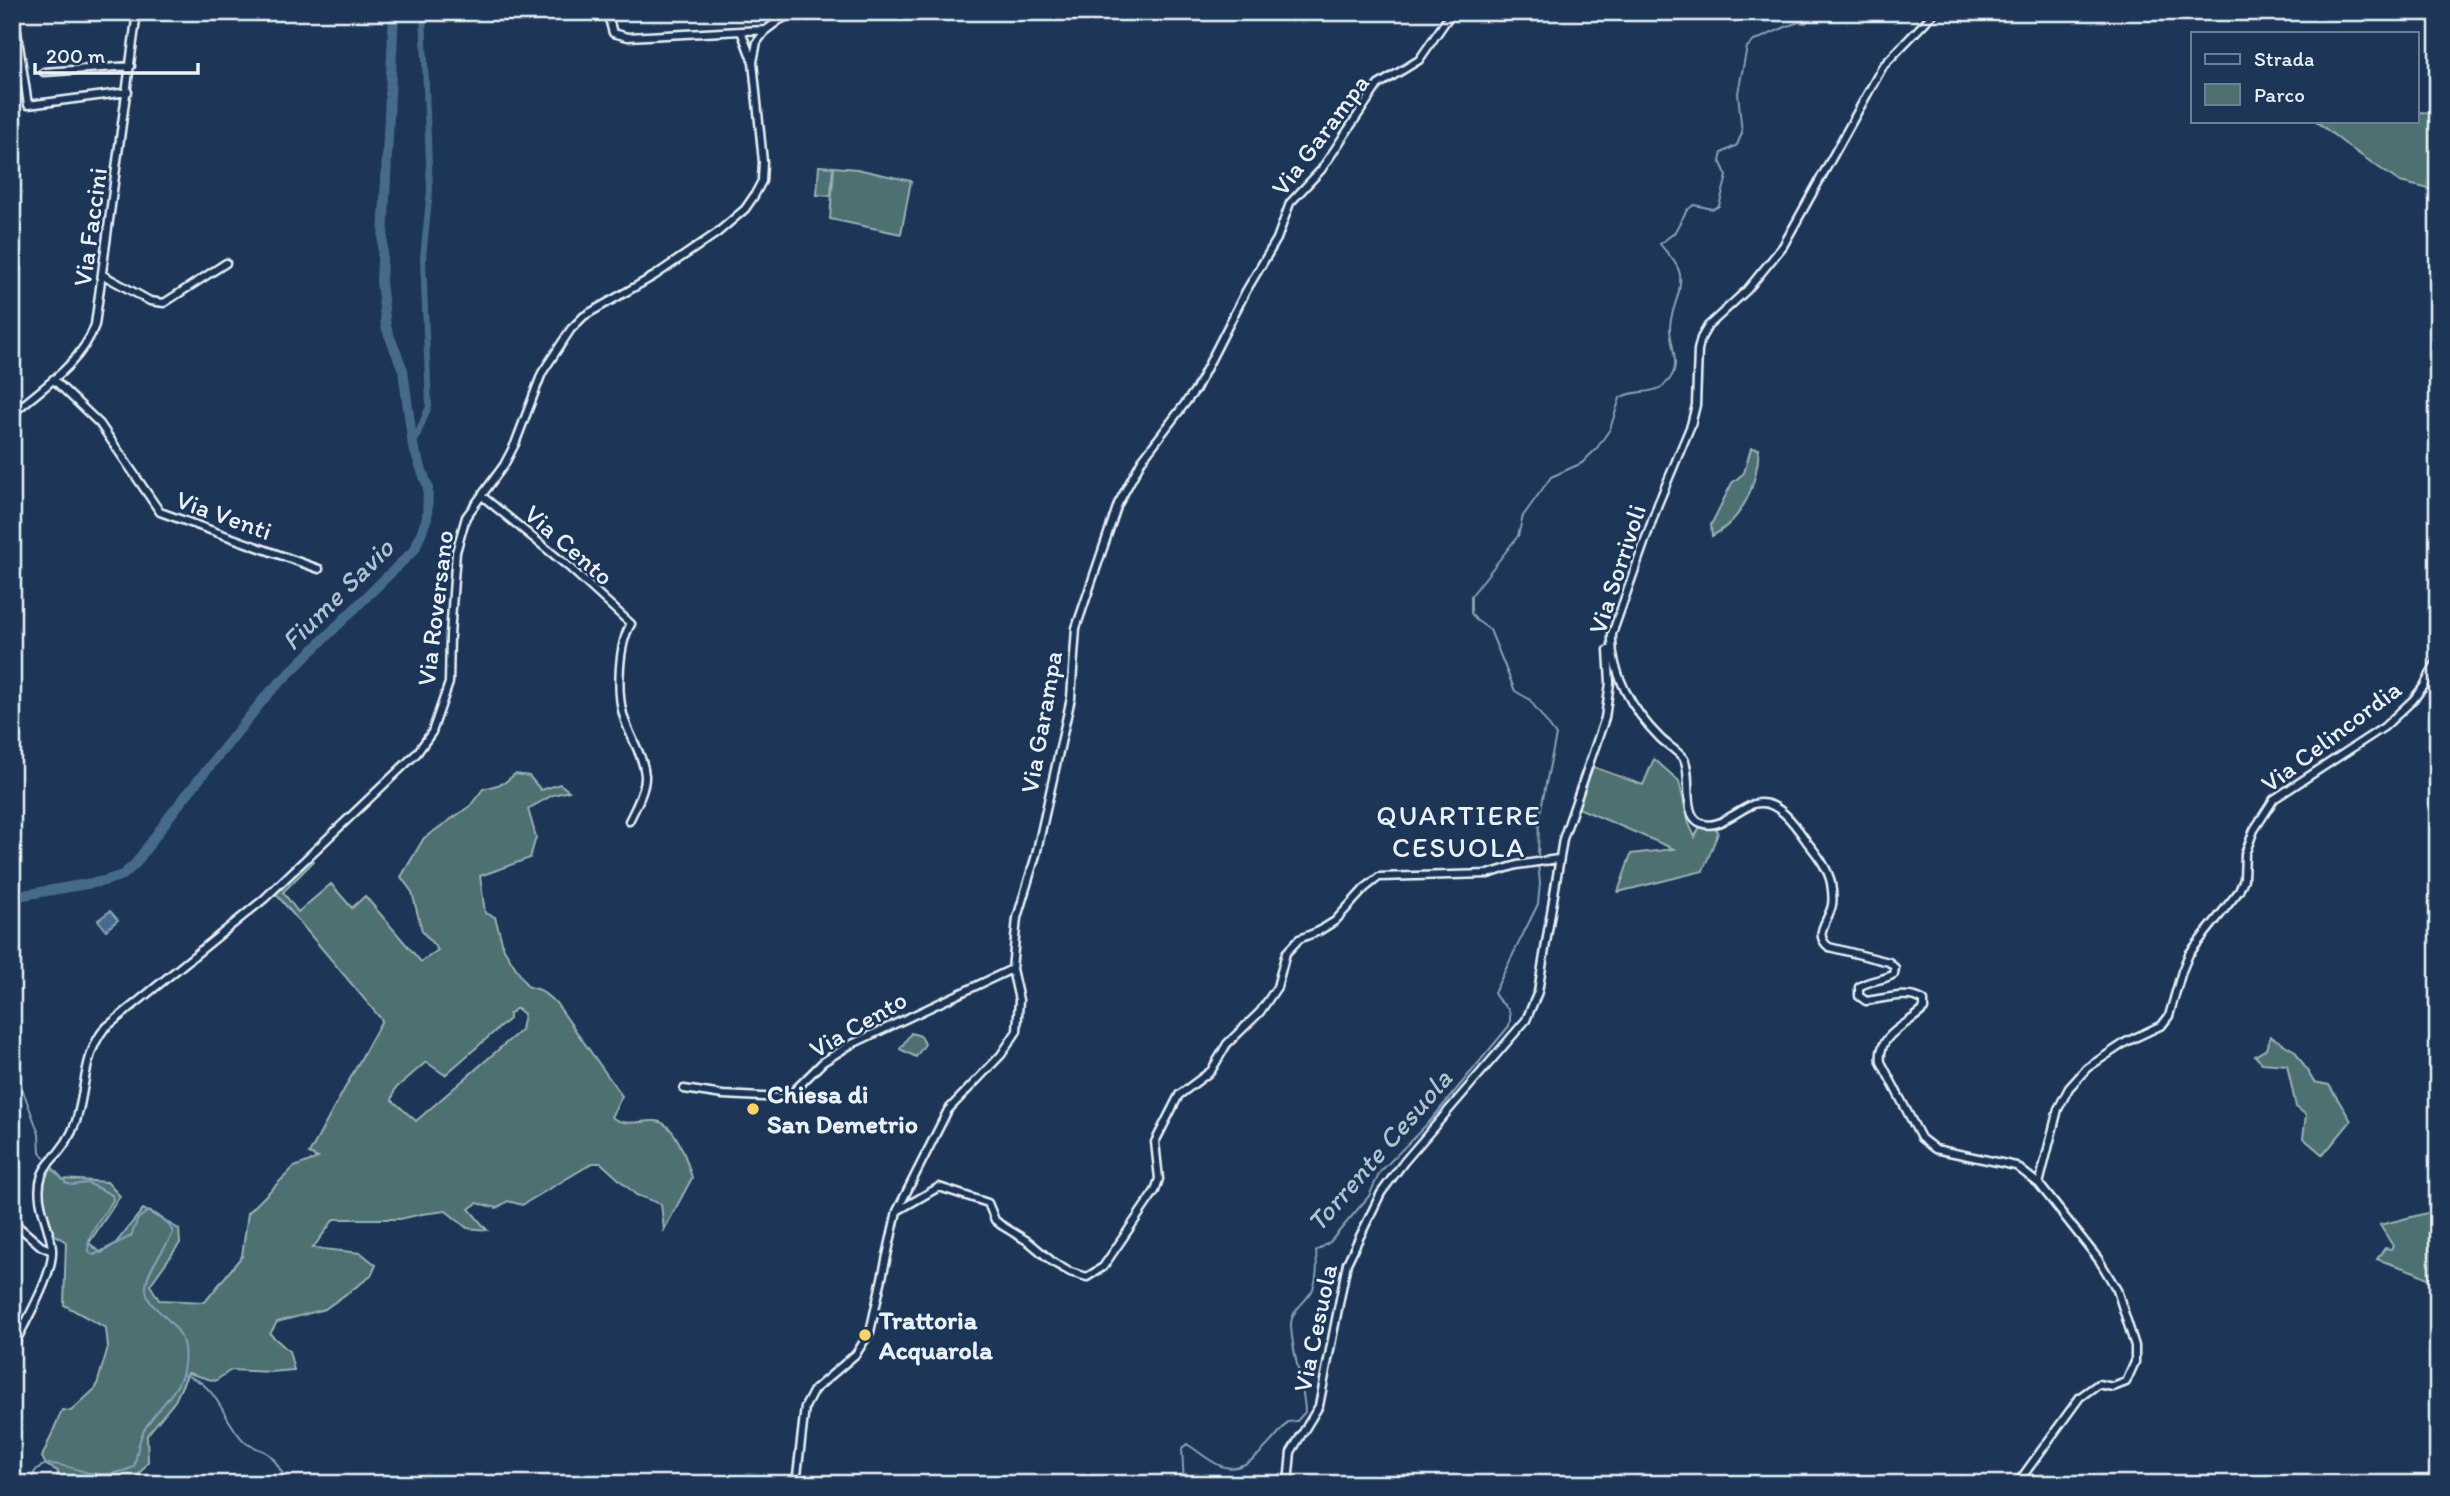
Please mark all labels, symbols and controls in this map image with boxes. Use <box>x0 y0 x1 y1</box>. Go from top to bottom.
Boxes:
scale bar <box>35 32 198 76</box>
legend <box>2191 32 2418 122</box>
text: 200 m <box>46 43 106 68</box>
text: Strada <box>2254 46 2314 71</box>
street label: Via Garampa <box>1264 68 1376 202</box>
text: Parco <box>2254 82 2305 107</box>
street label: Via Faccini <box>66 166 114 288</box>
street label: Via Venti <box>172 483 276 547</box>
street label: Via Cento <box>518 498 620 592</box>
street label: Via Sorrivoli <box>1581 500 1653 638</box>
street label: Via Roversano <box>410 528 460 688</box>
water label: Fiume Savio <box>274 530 401 657</box>
street label: Via Garampa <box>1013 648 1069 795</box>
street label: Via Celincordia <box>2254 673 2408 799</box>
district label: QUARTIERE CESUOLA <box>1376 798 1542 864</box>
street label: Via Cento <box>803 983 913 1065</box>
water label: Torrente Cesuola <box>1299 1061 1459 1238</box>
place label: Chiesa di San Demetrio <box>767 1078 918 1140</box>
marker: Chiesa di San Demetrio <box>745 1101 761 1117</box>
street label: Via Cesuola <box>1286 1261 1344 1395</box>
place label: Trattoria Acquarola <box>878 1304 993 1366</box>
marker: Trattoria Acquarola <box>857 1327 873 1343</box>

